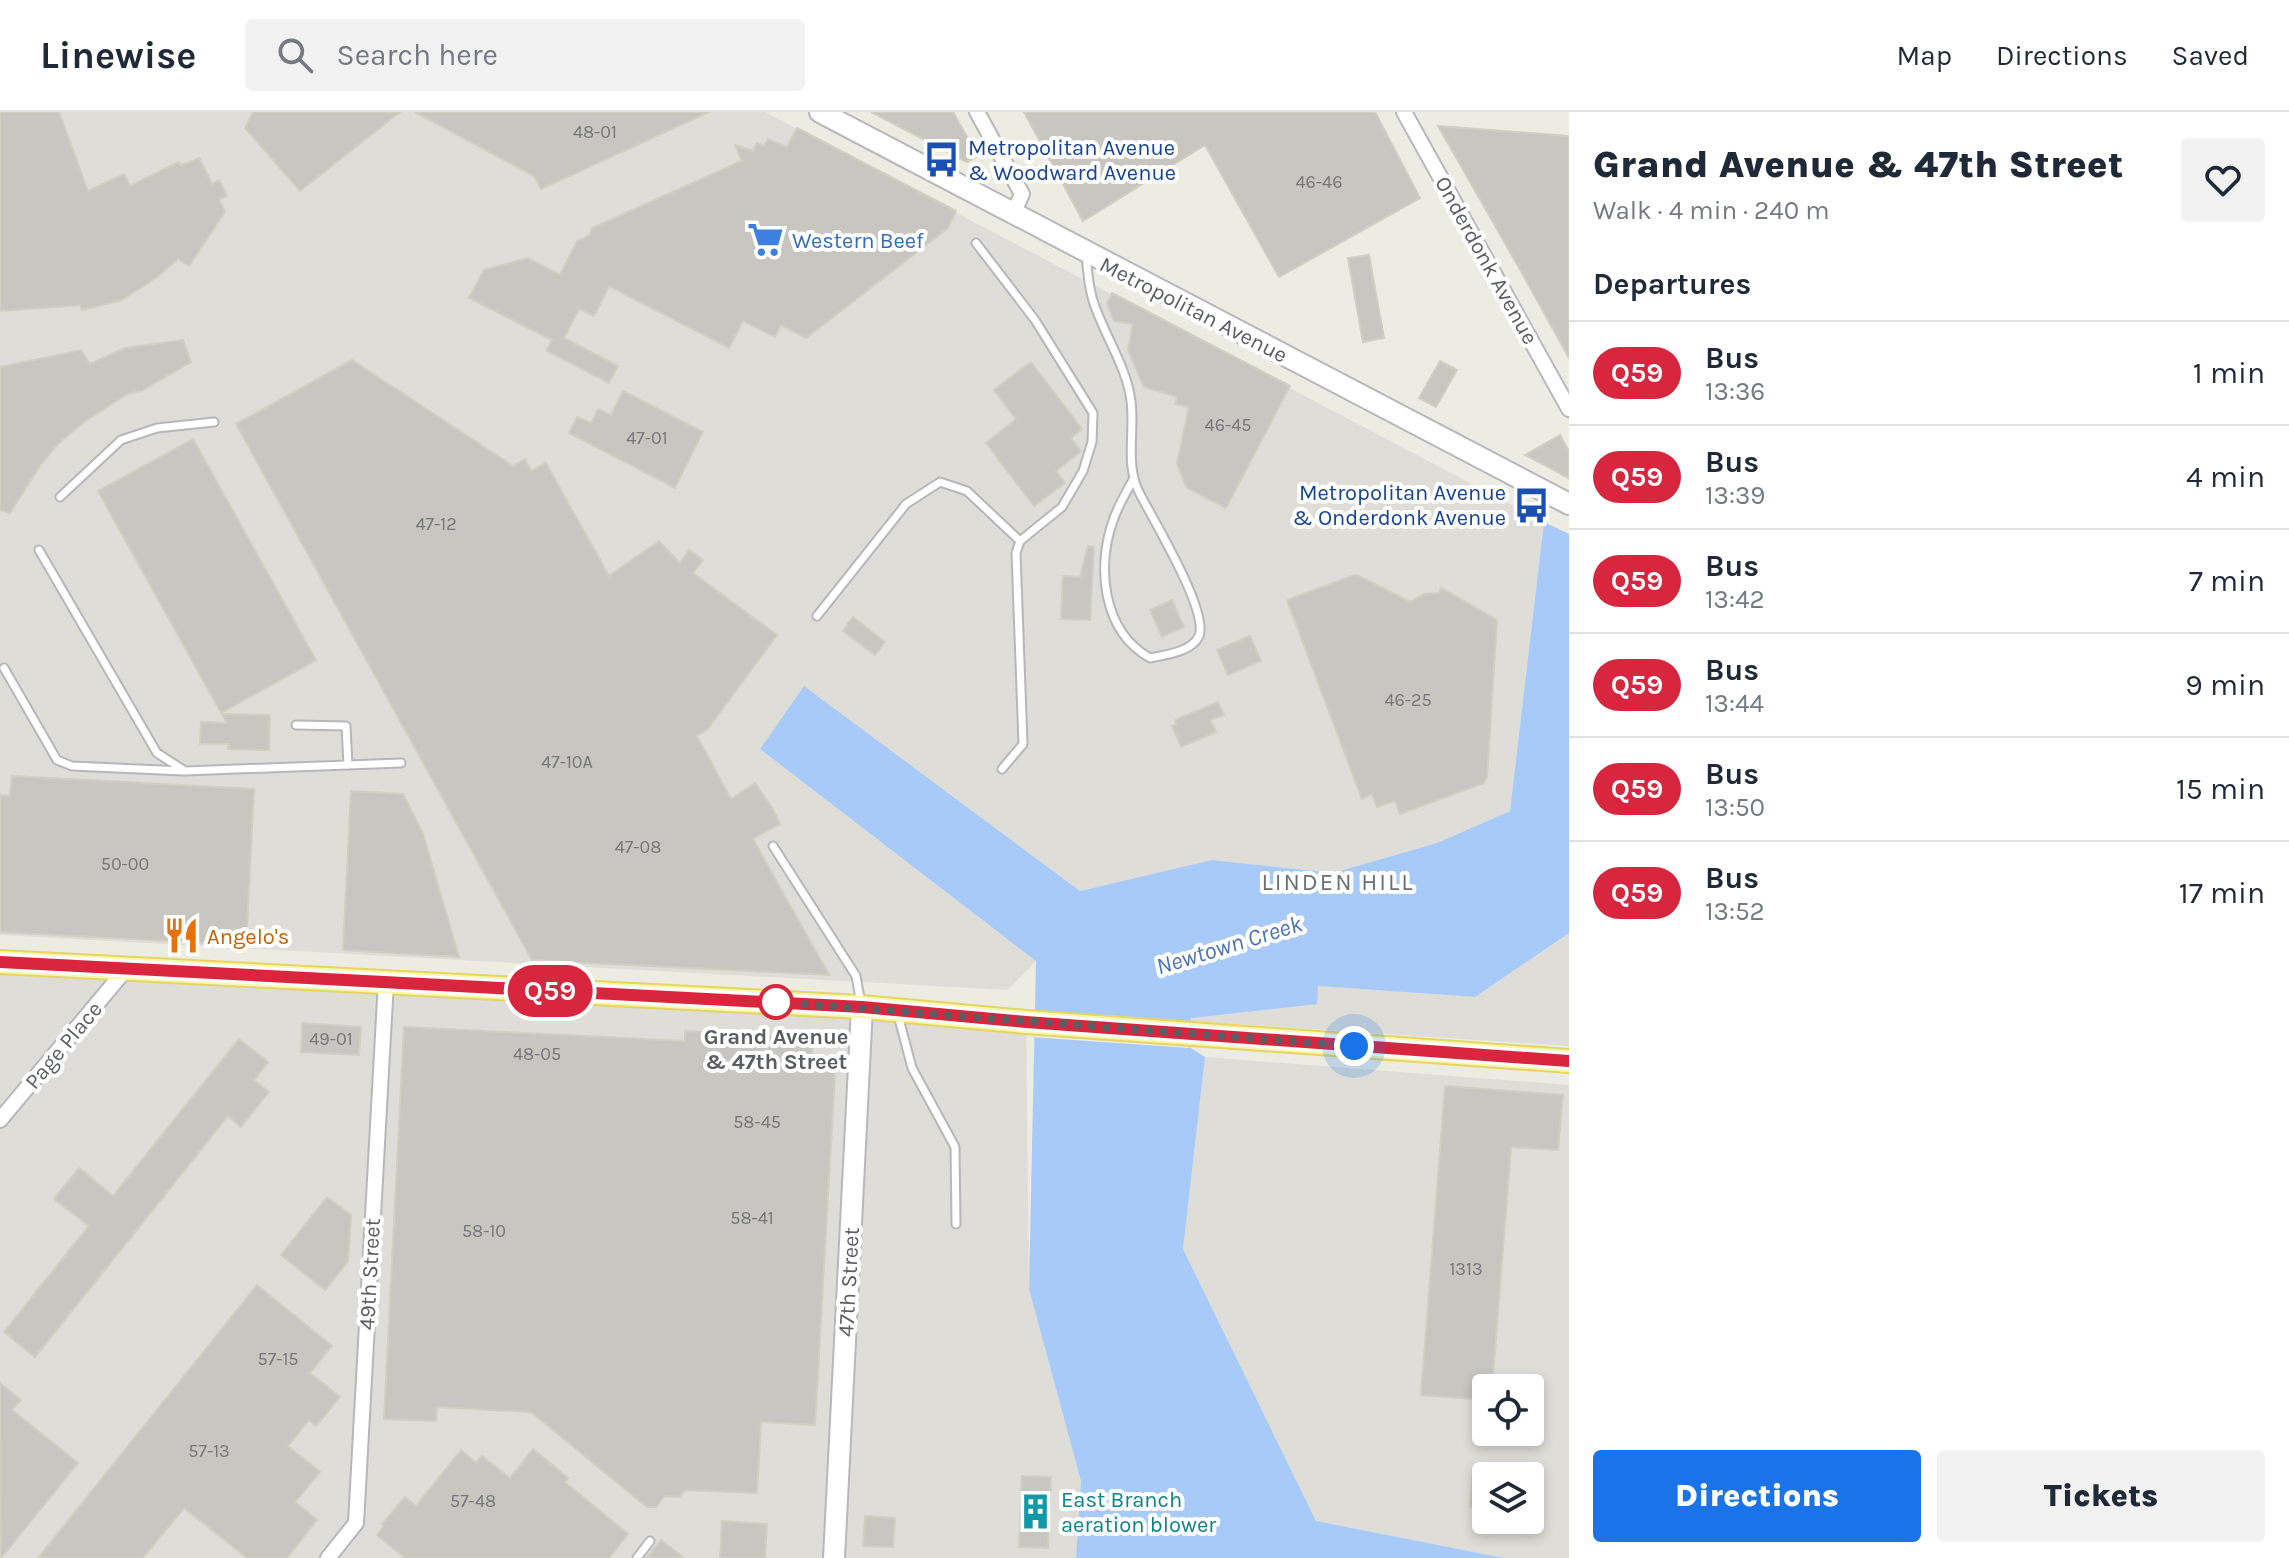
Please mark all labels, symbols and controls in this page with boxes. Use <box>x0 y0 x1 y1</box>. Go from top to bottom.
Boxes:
search box <box>245 19 805 91</box>
text: Linewise <box>40 33 197 78</box>
icon: search <box>273 33 317 77</box>
text: Search here <box>337 37 498 73</box>
text: Map <box>1897 39 1952 72</box>
text: Directions <box>1996 39 2128 72</box>
text: Saved <box>2172 39 2249 72</box>
house number: 48-01 <box>573 121 617 143</box>
place label: Metropolitan Avenue & Woodward Avenue <box>968 135 1176 186</box>
button: heart <box>2181 138 2265 222</box>
bus stop icon: Metropolitan Avenue & Woodward Avenue <box>923 141 961 179</box>
text: Grand Avenue & 47th Street <box>1593 142 2123 187</box>
house number: 46-46 <box>1296 171 1342 193</box>
street label: Onderdonk Avenue <box>1429 172 1543 349</box>
text: Walk · 4 min · 240 m <box>1593 195 1830 226</box>
supermarket icon: Western Beef <box>747 221 785 259</box>
place label: Western Beef <box>792 228 924 254</box>
street label: Metropolitan Avenue <box>1095 251 1292 368</box>
text: Departures <box>1593 266 1751 302</box>
text: Bus <box>1705 340 1759 376</box>
text: 1 min <box>2193 355 2265 391</box>
text: Q59 <box>1611 356 1663 389</box>
text: 13:36 <box>1705 376 1765 407</box>
house number: 46-45 <box>1205 414 1251 436</box>
house number: 47-01 <box>626 427 668 449</box>
text: Bus <box>1705 444 1759 480</box>
text: 4 min <box>2186 459 2265 495</box>
text: Q59 <box>1611 460 1663 493</box>
place label: Metropolitan Avenue & Onderdonk Avenue <box>1293 480 1506 531</box>
text: 13:39 <box>1705 480 1765 511</box>
bus stop icon: Metropolitan Avenue & Onderdonk Avenue <box>1513 486 1551 524</box>
house number: 47-12 <box>415 513 457 535</box>
text: Bus <box>1705 548 1759 584</box>
text: 7 min <box>2189 563 2265 599</box>
text: Q59 <box>1611 564 1663 597</box>
text: 13:42 <box>1705 584 1765 615</box>
text: Bus <box>1705 652 1759 688</box>
text: 9 min <box>2185 667 2265 703</box>
text: Q59 <box>1611 668 1663 701</box>
text: 13:44 <box>1705 688 1764 719</box>
house number: 46-25 <box>1384 689 1432 711</box>
house number: 47-10A <box>541 751 593 773</box>
text: Bus <box>1705 756 1759 792</box>
text: 15 min <box>2176 771 2265 807</box>
text: Q59 <box>1611 772 1663 805</box>
text: 13:50 <box>1705 792 1765 823</box>
house number: 47-08 <box>615 836 661 858</box>
house number: 50-00 <box>101 853 149 875</box>
text: Bus <box>1705 860 1759 896</box>
district label: LINDEN HILL <box>1261 868 1415 896</box>
text: 17 min <box>2179 875 2265 911</box>
text: Q59 <box>1611 876 1663 909</box>
text: 13:52 <box>1705 896 1765 927</box>
water label: Newtown Creek <box>1153 909 1306 980</box>
restaurant icon: Angelo's <box>162 917 200 955</box>
place label: Angelo's <box>207 924 289 950</box>
line badge: Q59 <box>504 965 596 1017</box>
text: Q59 <box>524 974 576 1007</box>
marker: Grand Avenue & 47th Street <box>759 985 793 1019</box>
street label: Page Place <box>20 997 108 1095</box>
place label: Grand Avenue & 47th Street <box>704 1024 848 1075</box>
your location <box>1334 1026 1374 1066</box>
house number: 49-01 <box>309 1028 353 1050</box>
house number: 48-05 <box>513 1043 561 1065</box>
house number: 58-45 <box>733 1111 781 1133</box>
house number: 58-41 <box>730 1207 774 1229</box>
street label: 49th Street <box>354 1217 386 1331</box>
house number: 58-10 <box>462 1220 506 1242</box>
street label: 47th Street <box>833 1227 865 1338</box>
house number: 1313 <box>1449 1258 1483 1280</box>
house number: 57-15 <box>258 1348 299 1370</box>
map controls <box>1472 1374 1544 1534</box>
button: locate <box>1472 1374 1544 1446</box>
house number: 57-13 <box>188 1440 230 1462</box>
button: Directions <box>1593 1450 1921 1542</box>
button: Tickets <box>1937 1450 2265 1542</box>
button: layers <box>1472 1462 1544 1534</box>
place label: East Branch aeration blower <box>1061 1487 1216 1538</box>
house number: 57-48 <box>450 1490 496 1512</box>
building icon: East Branch aeration blower <box>1016 1493 1054 1531</box>

